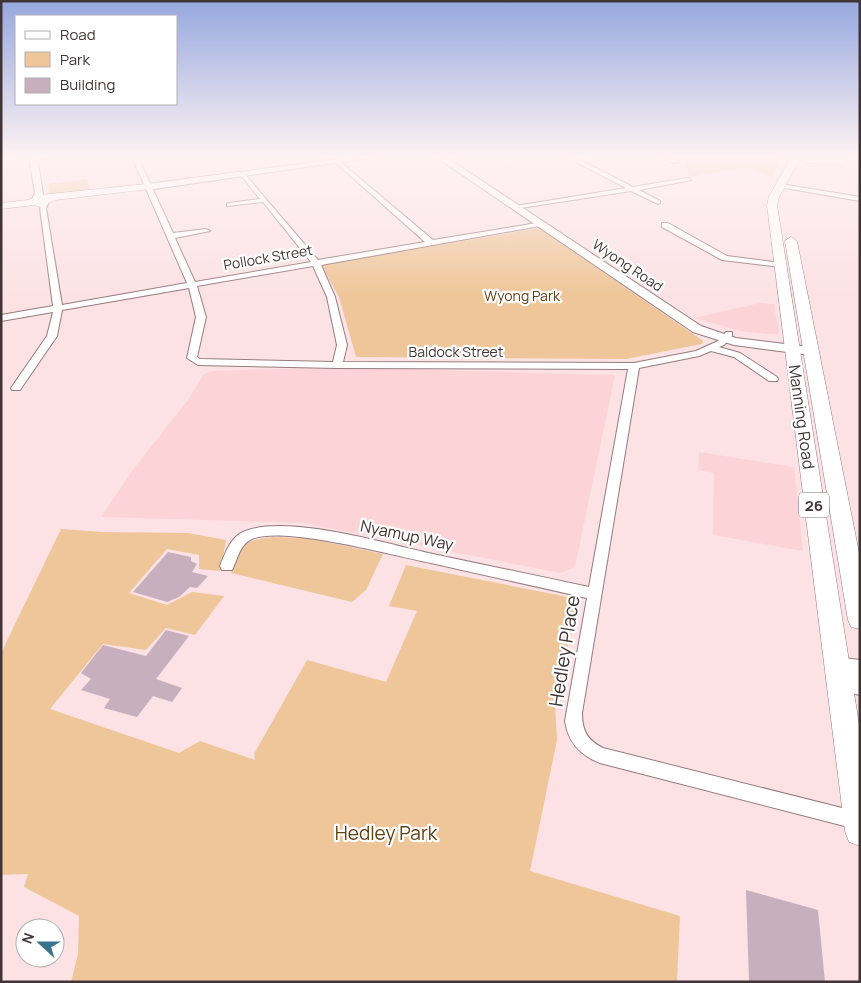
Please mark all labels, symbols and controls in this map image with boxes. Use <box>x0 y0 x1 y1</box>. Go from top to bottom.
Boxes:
legend <box>15 15 178 105</box>
text: Road <box>60 24 96 45</box>
text: Park <box>60 49 90 70</box>
text: Building <box>60 74 115 95</box>
street label: Wyong Road <box>589 234 667 296</box>
street label: Pollock Street <box>222 240 314 274</box>
park label: Wyong Park <box>484 286 561 305</box>
street label: Baldock Street <box>409 342 504 361</box>
street label: Manning Road <box>784 363 820 471</box>
road number: 26 <box>799 492 829 518</box>
street label: Nyamup Way <box>358 514 456 556</box>
street label: Hedley Place <box>542 593 586 709</box>
park label: Hedley Park <box>335 820 438 846</box>
north arrow <box>15 918 65 968</box>
text: N <box>17 930 38 946</box>

